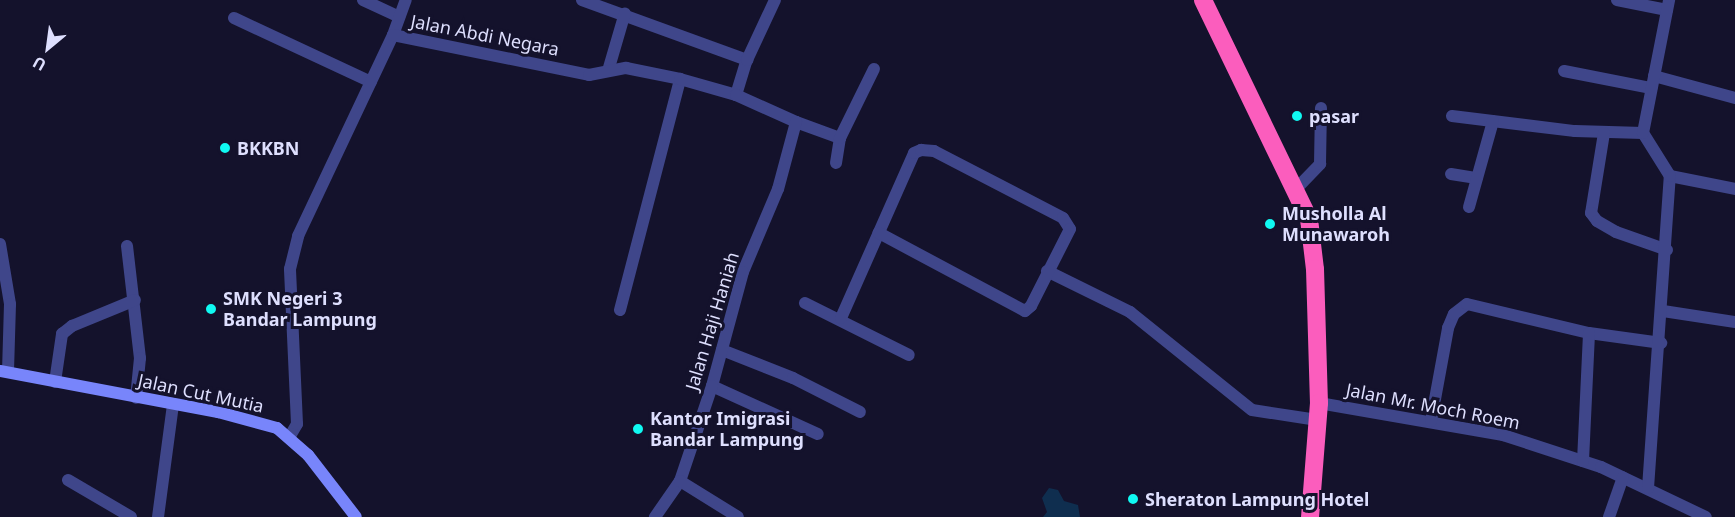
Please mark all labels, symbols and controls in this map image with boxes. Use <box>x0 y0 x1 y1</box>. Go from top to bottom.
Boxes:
street label: Jalan Abdi Negara <box>409 10 561 60</box>
north arrow <box>18 18 78 78</box>
text: U <box>29 51 50 76</box>
place label: pasar <box>1309 105 1359 127</box>
marker: pasar <box>1290 109 1304 123</box>
place label: BKKBN <box>237 137 299 159</box>
marker: BKKBN <box>218 141 232 155</box>
place label: Musholla Al Munawaroh <box>1282 203 1390 246</box>
marker: Musholla Al Munawaroh <box>1263 217 1277 231</box>
street label: Jalan Haji Haniah <box>681 249 743 393</box>
place label: SMK Negeri 3 Bandar Lampung <box>223 288 377 330</box>
marker: SMK Negeri 3 Bandar Lampung <box>204 302 218 316</box>
street label: Jalan Cut Mutia <box>136 369 266 417</box>
street label: Jalan Mr. Moch Roem <box>1344 379 1522 433</box>
place label: Kantor Imigrasi Bandar Lampung <box>650 408 804 450</box>
marker: Kantor Imigrasi Bandar Lampung <box>631 422 645 436</box>
place label: Sheraton Lampung Hotel <box>1145 488 1369 510</box>
marker: Sheraton Lampung Hotel <box>1126 492 1140 506</box>

